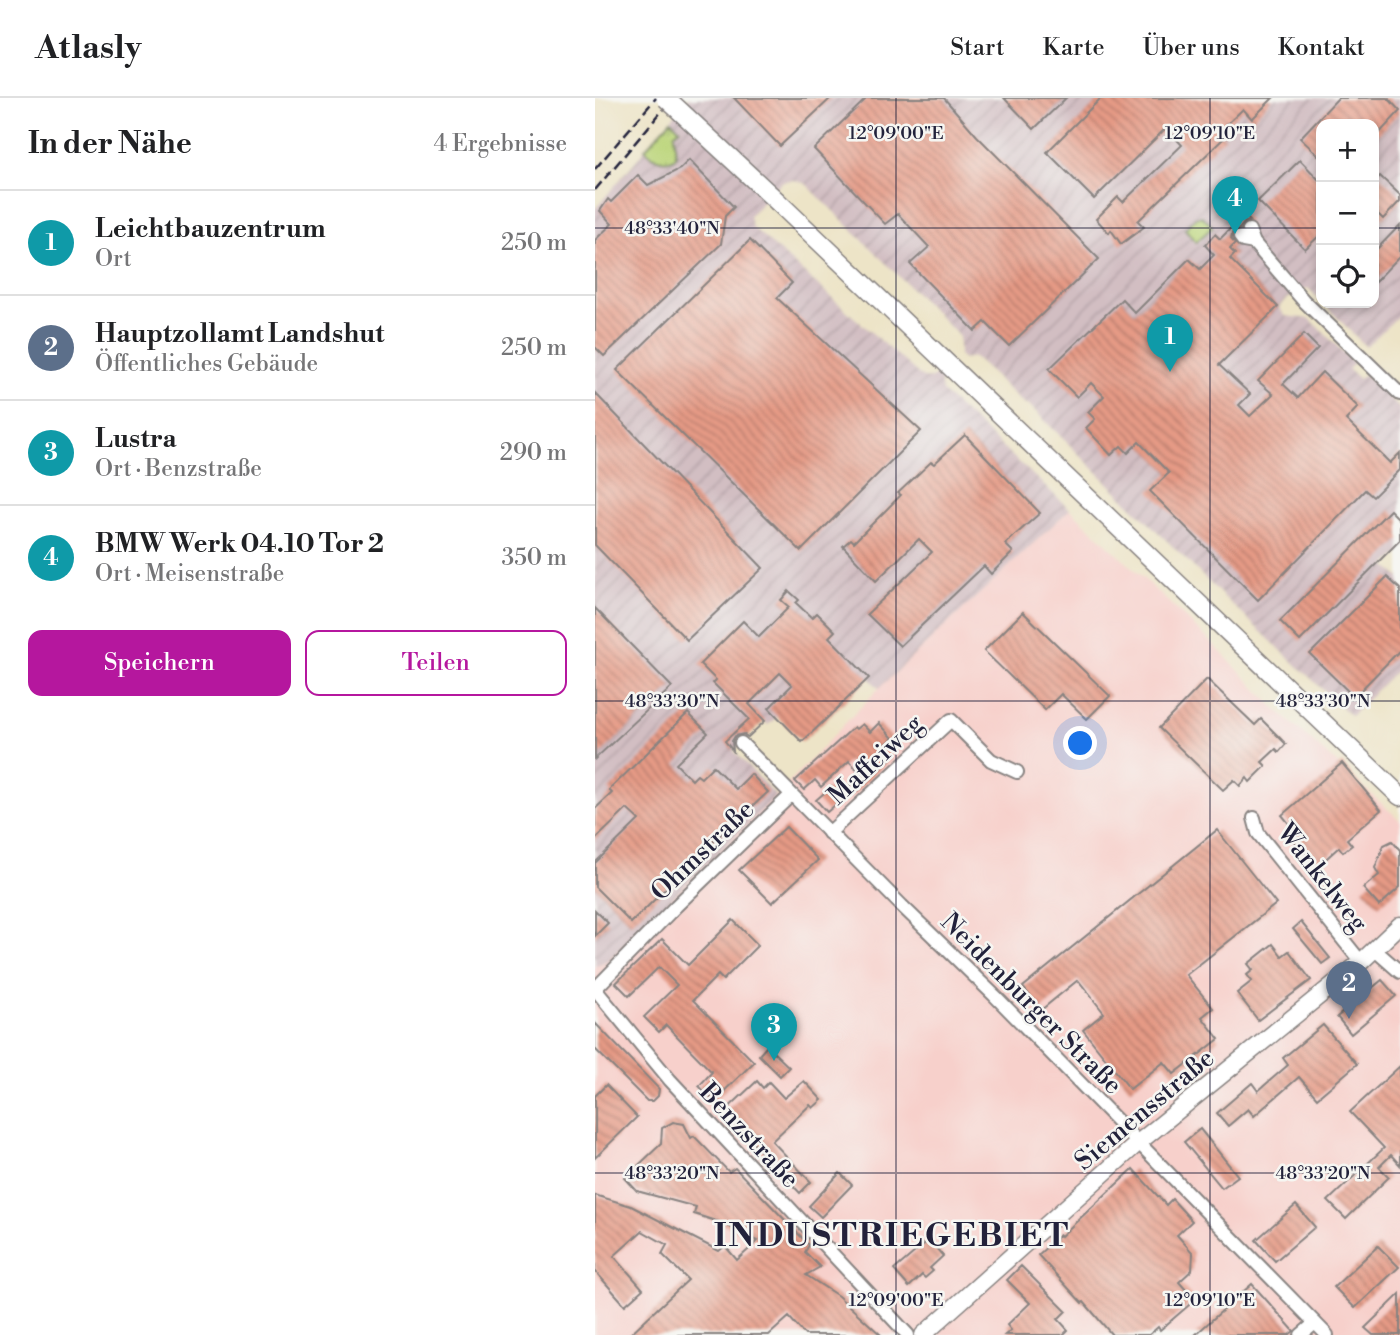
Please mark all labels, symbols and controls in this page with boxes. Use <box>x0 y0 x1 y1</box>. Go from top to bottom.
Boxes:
text: Atlasly <box>35 28 141 69</box>
text: Start <box>950 33 1004 63</box>
text: Karte <box>1042 33 1105 63</box>
text: Über uns <box>1143 33 1240 63</box>
text: Kontakt <box>1278 33 1365 63</box>
map controls <box>1316 119 1379 308</box>
button: + <box>1316 119 1379 182</box>
text: 12°09'00"E <box>848 122 944 145</box>
text: 12°09'10"E <box>1165 122 1255 145</box>
text: In der Nähe <box>28 125 192 163</box>
text: 4 Ergebnisse <box>434 130 567 158</box>
pin: 4 <box>1212 176 1258 234</box>
button: − <box>1316 182 1379 245</box>
text: Leichtbauzentrum <box>95 213 326 245</box>
text: 48°33'40"N <box>624 217 720 240</box>
text: 1 <box>45 229 57 257</box>
text: 250 m <box>501 229 567 257</box>
text: Ort <box>95 245 132 273</box>
button: locate <box>1316 245 1379 308</box>
pin: 1 <box>1147 314 1193 372</box>
text: Hauptzollamt Landshut <box>95 318 384 350</box>
text: 2 <box>44 334 58 362</box>
text: 250 m <box>501 334 567 362</box>
text: Öffentliches Gebäude <box>95 350 318 378</box>
text: Lustra <box>95 423 177 455</box>
text: 3 <box>44 439 58 467</box>
text: 290 m <box>500 439 567 467</box>
text: Ort · Benzstraße <box>95 455 262 483</box>
text: BMW Werk 04.10 Tor 2 <box>95 528 384 560</box>
text: 4 <box>43 544 59 572</box>
text: 350 m <box>501 544 567 572</box>
text: Ort · Meisenstraße <box>95 560 284 588</box>
button: Speichern <box>28 630 291 696</box>
button: Teilen <box>305 630 567 696</box>
text: 48°33'30"N <box>625 690 720 713</box>
text: 48°33'30"N <box>1276 690 1371 713</box>
street label: Maffeiweg <box>821 707 930 812</box>
your location <box>1063 726 1097 760</box>
street label: Ohmstraße <box>644 794 761 908</box>
street label: Wankelweg <box>1269 816 1375 939</box>
street label: Neidenburger Straße <box>934 906 1129 1101</box>
pin: 2 <box>1326 961 1372 1019</box>
pin: 3 <box>751 1003 797 1061</box>
street label: Siemensstraße <box>1068 1042 1221 1177</box>
street label: Benzstraße <box>692 1076 806 1195</box>
text: 48°33'20"N <box>625 1162 720 1185</box>
text: 48°33'20"N <box>1276 1162 1371 1185</box>
district label: INDUSTRIEGEBIET <box>714 1216 1070 1257</box>
text: 12°09'00"E <box>848 1289 944 1312</box>
text: 12°09'10"E <box>1165 1289 1255 1312</box>

